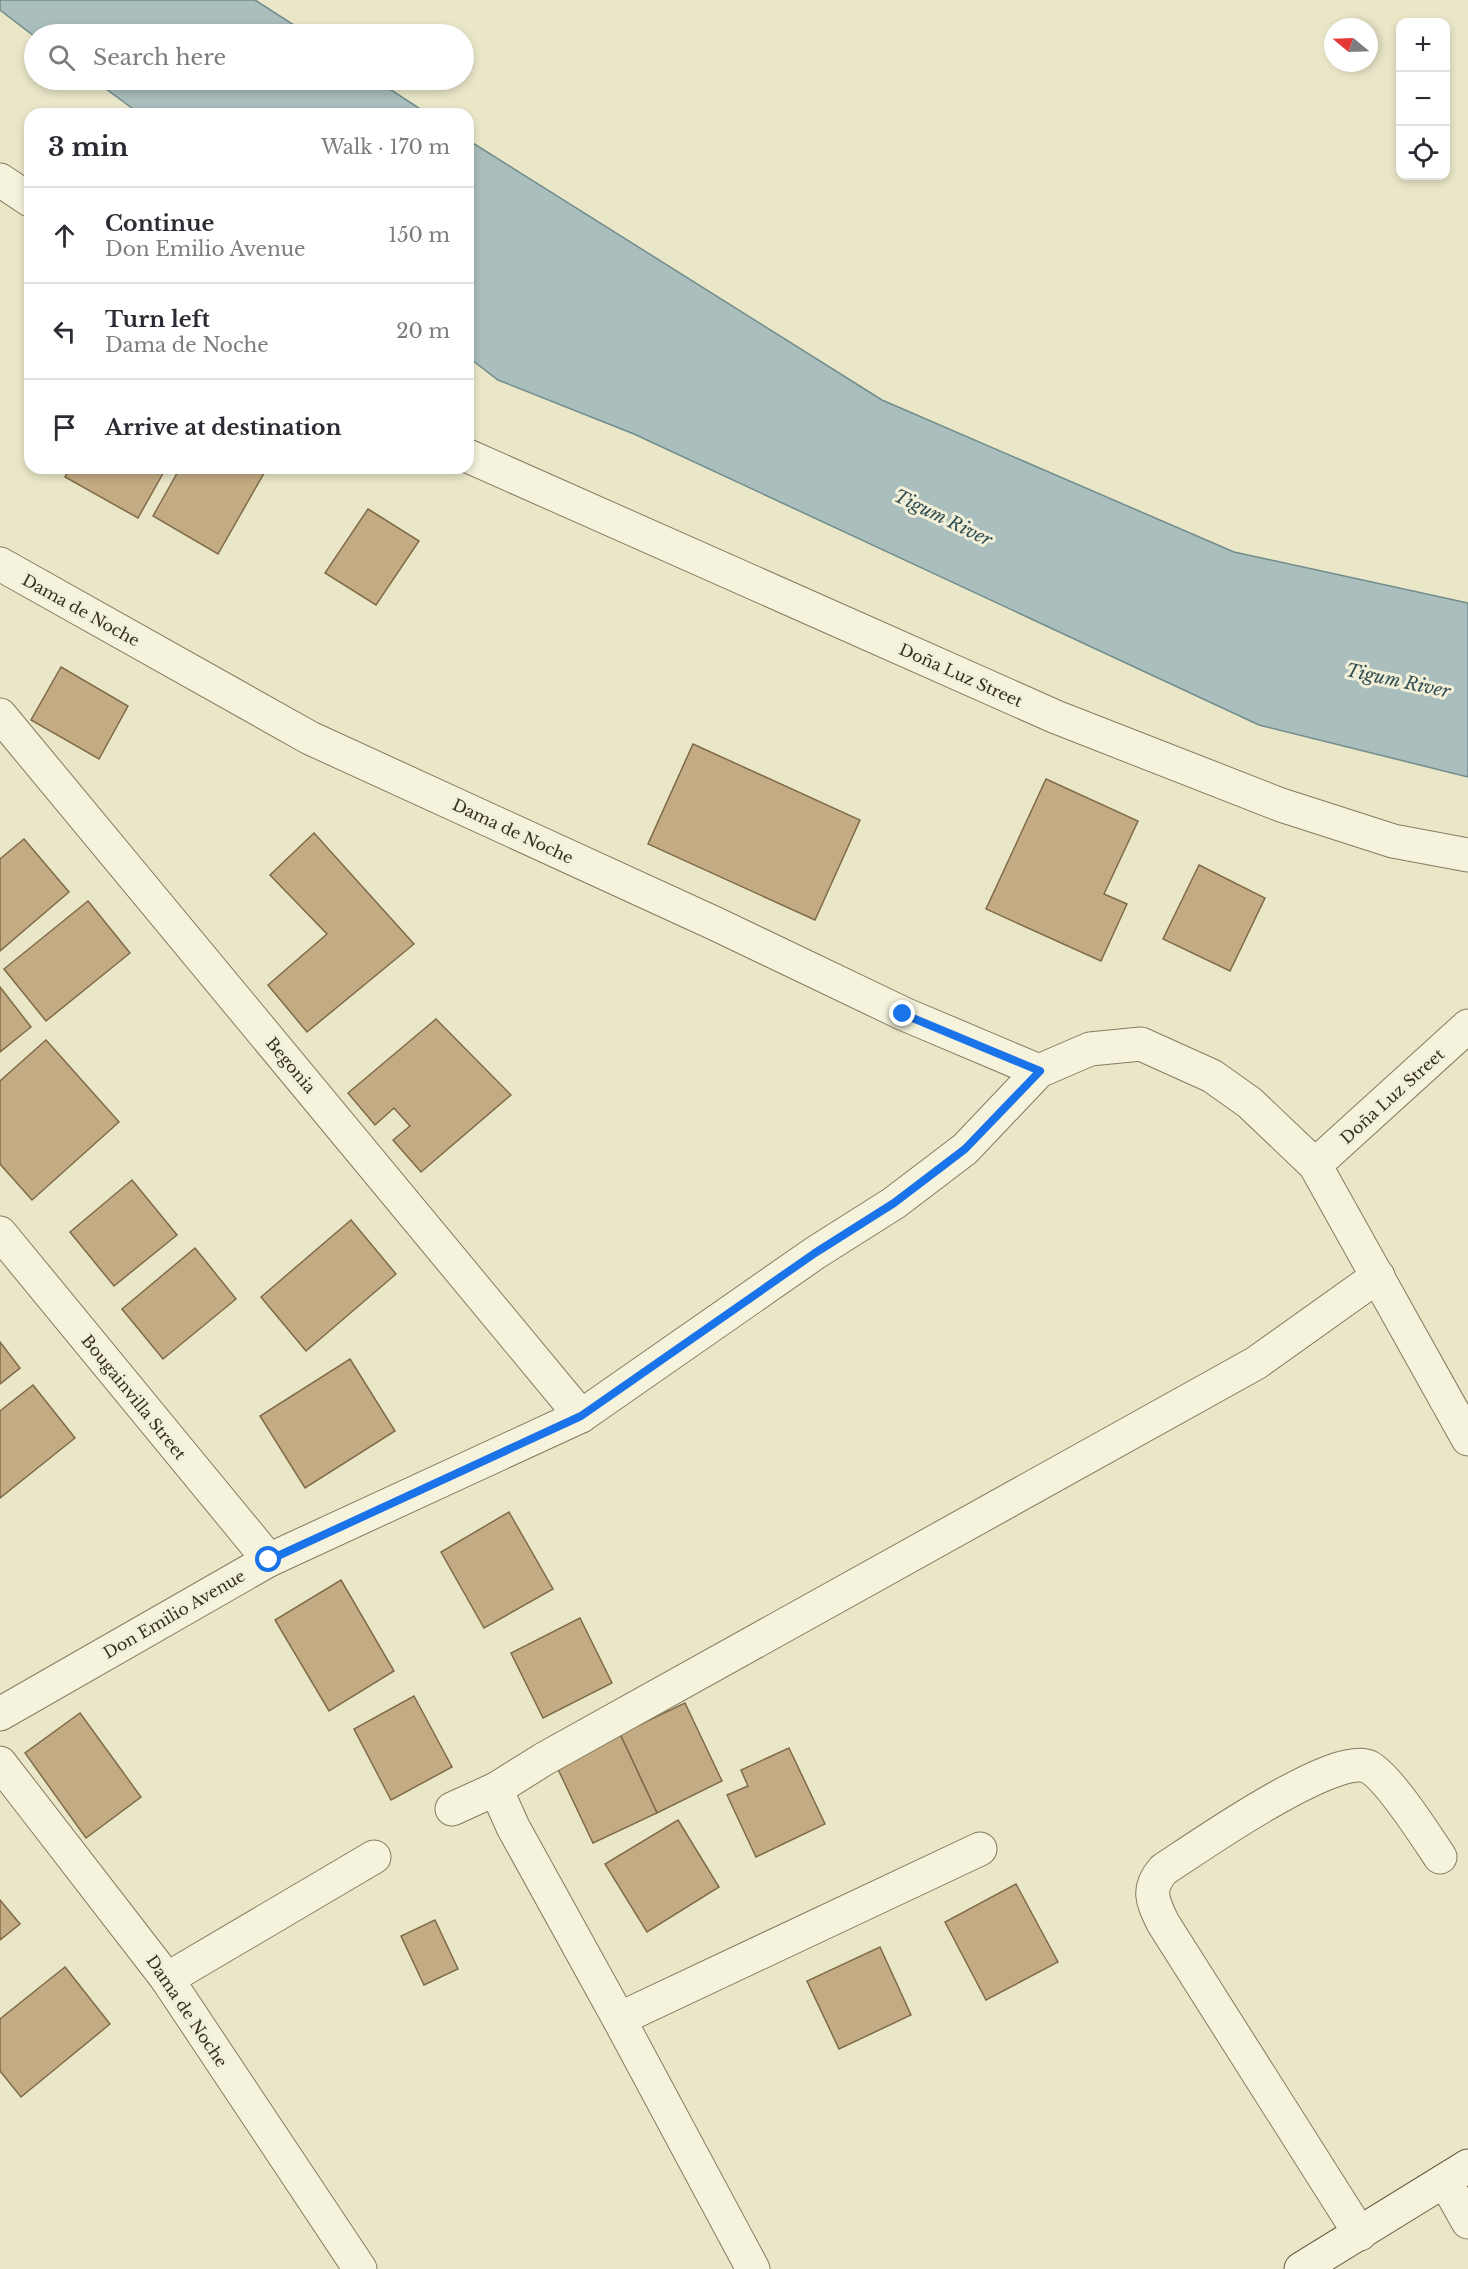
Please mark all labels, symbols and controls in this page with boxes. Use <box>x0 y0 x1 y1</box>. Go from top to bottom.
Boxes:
north arrow <box>1324 18 1378 72</box>
map controls <box>1396 18 1450 180</box>
button: + <box>1396 18 1450 72</box>
search box <box>24 24 474 90</box>
icon: search <box>45 41 78 74</box>
text: Search here <box>93 44 226 71</box>
button: − <box>1396 72 1450 126</box>
button: locate <box>1396 126 1450 180</box>
text: 3 min <box>48 131 129 163</box>
text: Walk · 170 m <box>321 135 450 159</box>
text: Continue <box>105 210 214 237</box>
icon: ahead <box>48 219 81 252</box>
text: 150 m <box>388 223 450 247</box>
text: Don Emilio Avenue <box>105 237 306 261</box>
text: Turn left <box>105 306 210 333</box>
icon: left <box>48 315 81 348</box>
text: 20 m <box>396 319 450 343</box>
text: Dama de Noche <box>105 333 269 357</box>
icon: arrive <box>48 411 81 444</box>
text: Arrive at destination <box>105 414 342 441</box>
water label: Tigum River <box>890 485 996 552</box>
street label: Dama de Noche <box>19 569 143 651</box>
street label: Doña Luz Street <box>896 639 1026 711</box>
water label: Tigum River <box>1344 659 1453 703</box>
street label: Dama de Noche <box>449 794 577 868</box>
route end <box>889 1000 915 1026</box>
street label: Begonia <box>262 1033 320 1097</box>
street label: Doña Luz Street <box>1336 1044 1448 1148</box>
street label: Bougainvilla Street <box>77 1330 191 1464</box>
route start <box>255 1546 281 1572</box>
street label: Don Emilio Avenue <box>100 1565 248 1663</box>
street label: Dama de Noche <box>142 1951 232 2071</box>

